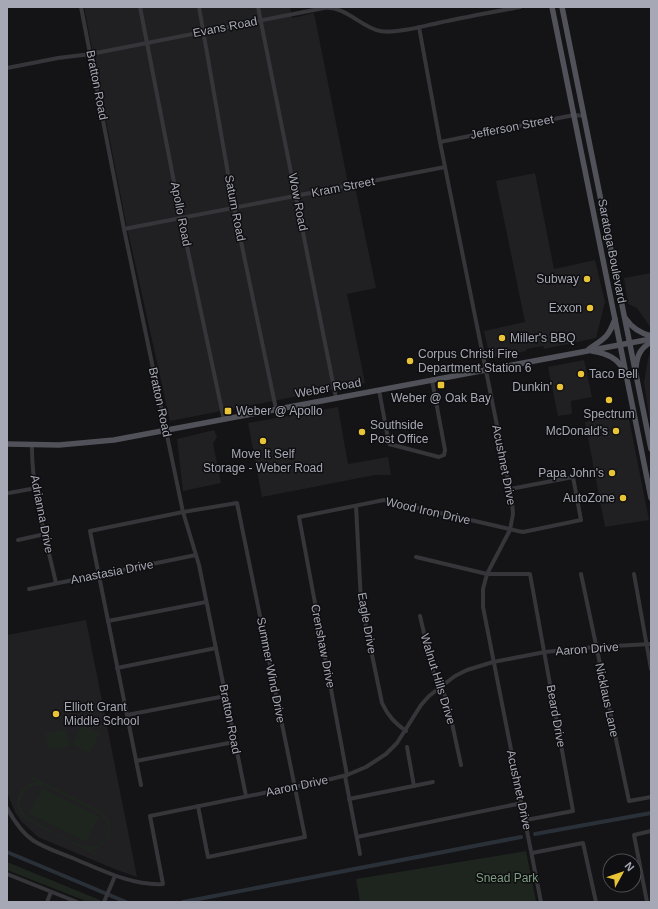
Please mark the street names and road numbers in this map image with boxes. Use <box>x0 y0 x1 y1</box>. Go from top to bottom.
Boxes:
street label: Evans Road <box>192 14 258 40</box>
street label: Bratton Road <box>83 49 111 121</box>
street label: Jefferson Street <box>469 112 555 142</box>
street label: Wow Road <box>286 172 310 232</box>
street label: Saturn Road <box>222 174 248 242</box>
street label: Kram Street <box>310 174 376 200</box>
street label: Apollo Road <box>168 181 194 247</box>
street label: Saratoga Boulevard <box>595 198 629 304</box>
street label: Bratton Road <box>146 366 174 438</box>
street label: Weber Road <box>294 375 362 401</box>
street label: Acushnet Drive <box>489 424 519 507</box>
street label: Adrianna Drive <box>28 474 57 555</box>
street label: Wood Iron Drive <box>384 494 472 528</box>
street label: Anastasia Drive <box>69 557 155 587</box>
street label: Eagle Drive <box>355 591 379 655</box>
street label: Crenshaw Drive <box>308 603 338 690</box>
street label: Summer Wind Drive <box>254 616 288 724</box>
street label: Walnut Hills Drive <box>418 632 459 726</box>
street label: Aaron Drive <box>555 640 619 658</box>
street label: Nicklaus Lane <box>592 662 622 739</box>
street label: Bratton Road <box>216 683 244 755</box>
street label: Beard Drive <box>544 684 568 749</box>
street label: Acushnet Drive <box>504 749 534 832</box>
street label: Aaron Drive <box>265 772 330 799</box>

